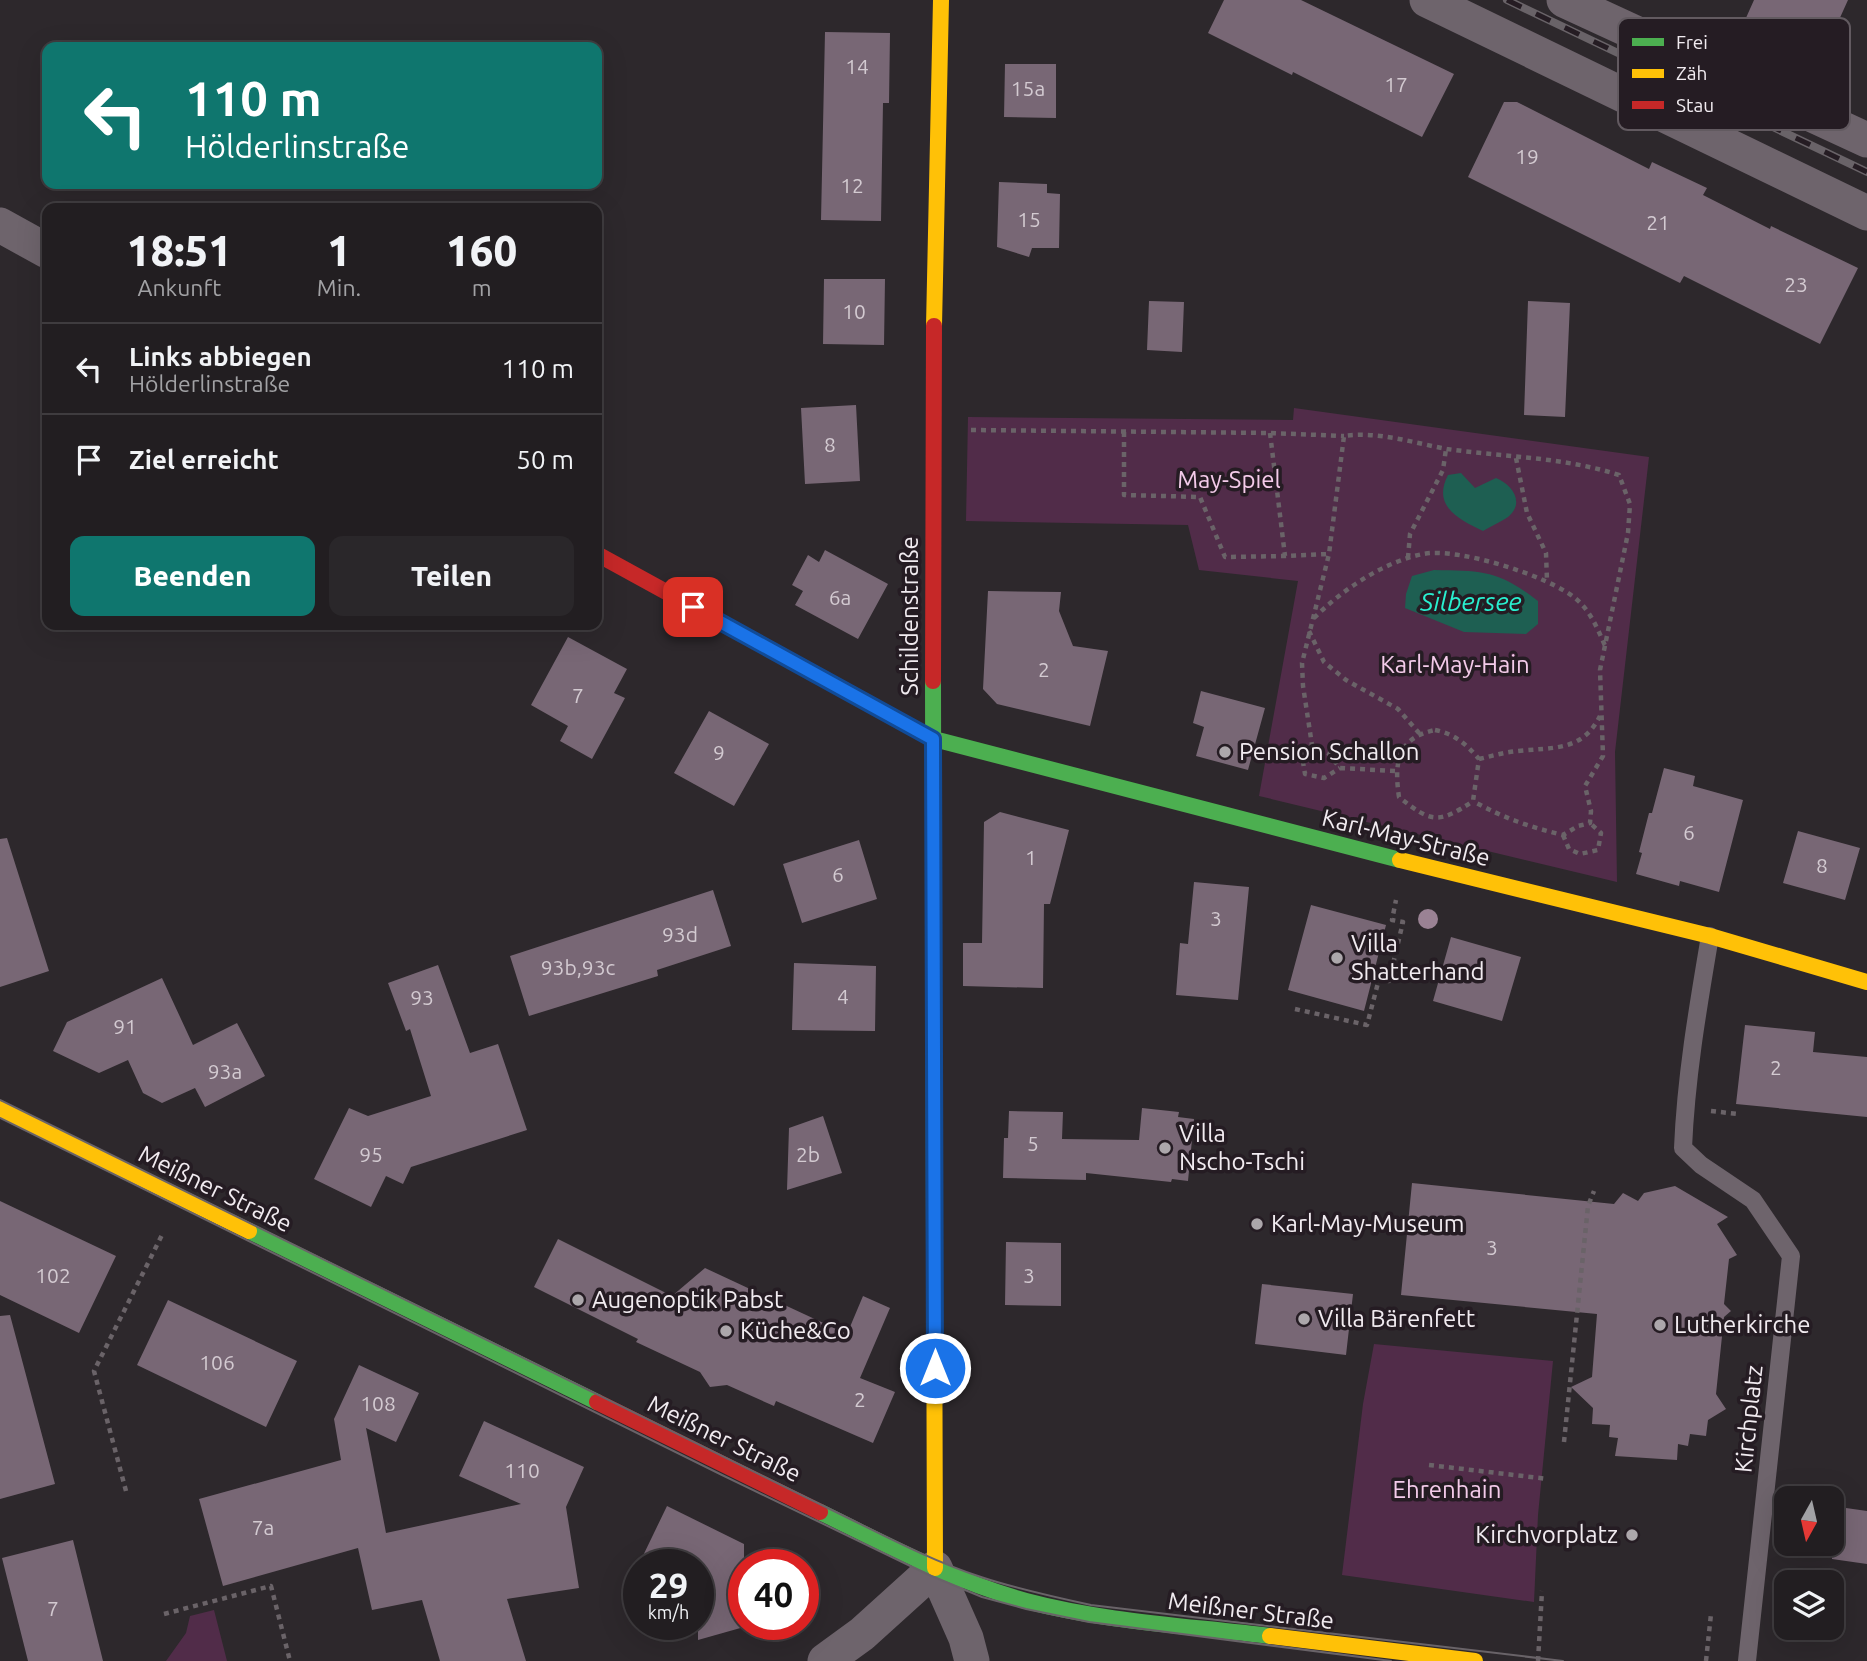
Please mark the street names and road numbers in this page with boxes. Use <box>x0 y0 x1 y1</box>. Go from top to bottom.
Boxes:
street label: Schildenstraße <box>896 536 923 696</box>
street label: Karl-May-Straße <box>1319 804 1493 871</box>
street label: Meißner Straße <box>134 1140 296 1237</box>
street label: Kirchplatz <box>1729 1364 1768 1474</box>
street label: Meißner Straße <box>643 1390 805 1487</box>
street label: Meißner Straße <box>1166 1587 1336 1634</box>

